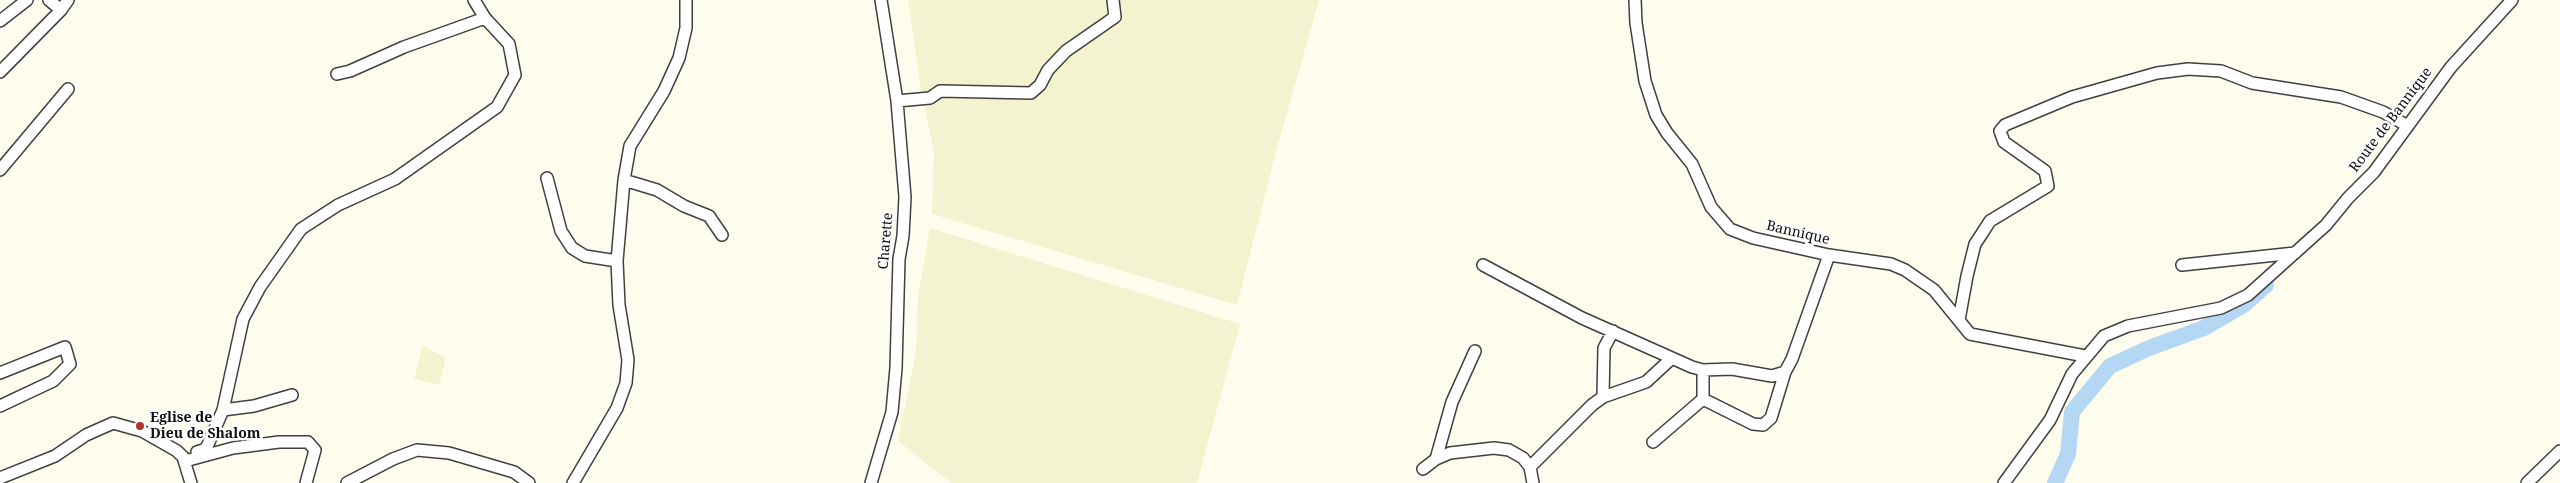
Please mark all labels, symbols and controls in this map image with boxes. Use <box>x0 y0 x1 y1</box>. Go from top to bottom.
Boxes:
street label: Route de Bannique <box>2346 64 2436 176</box>
street label: Charette <box>875 212 897 270</box>
street label: Bannique <box>1765 218 1831 248</box>
place label: Eglise de Dieu de Shalom <box>150 410 261 442</box>
marker: Eglise de Dieu de Shalom <box>134 420 146 432</box>

